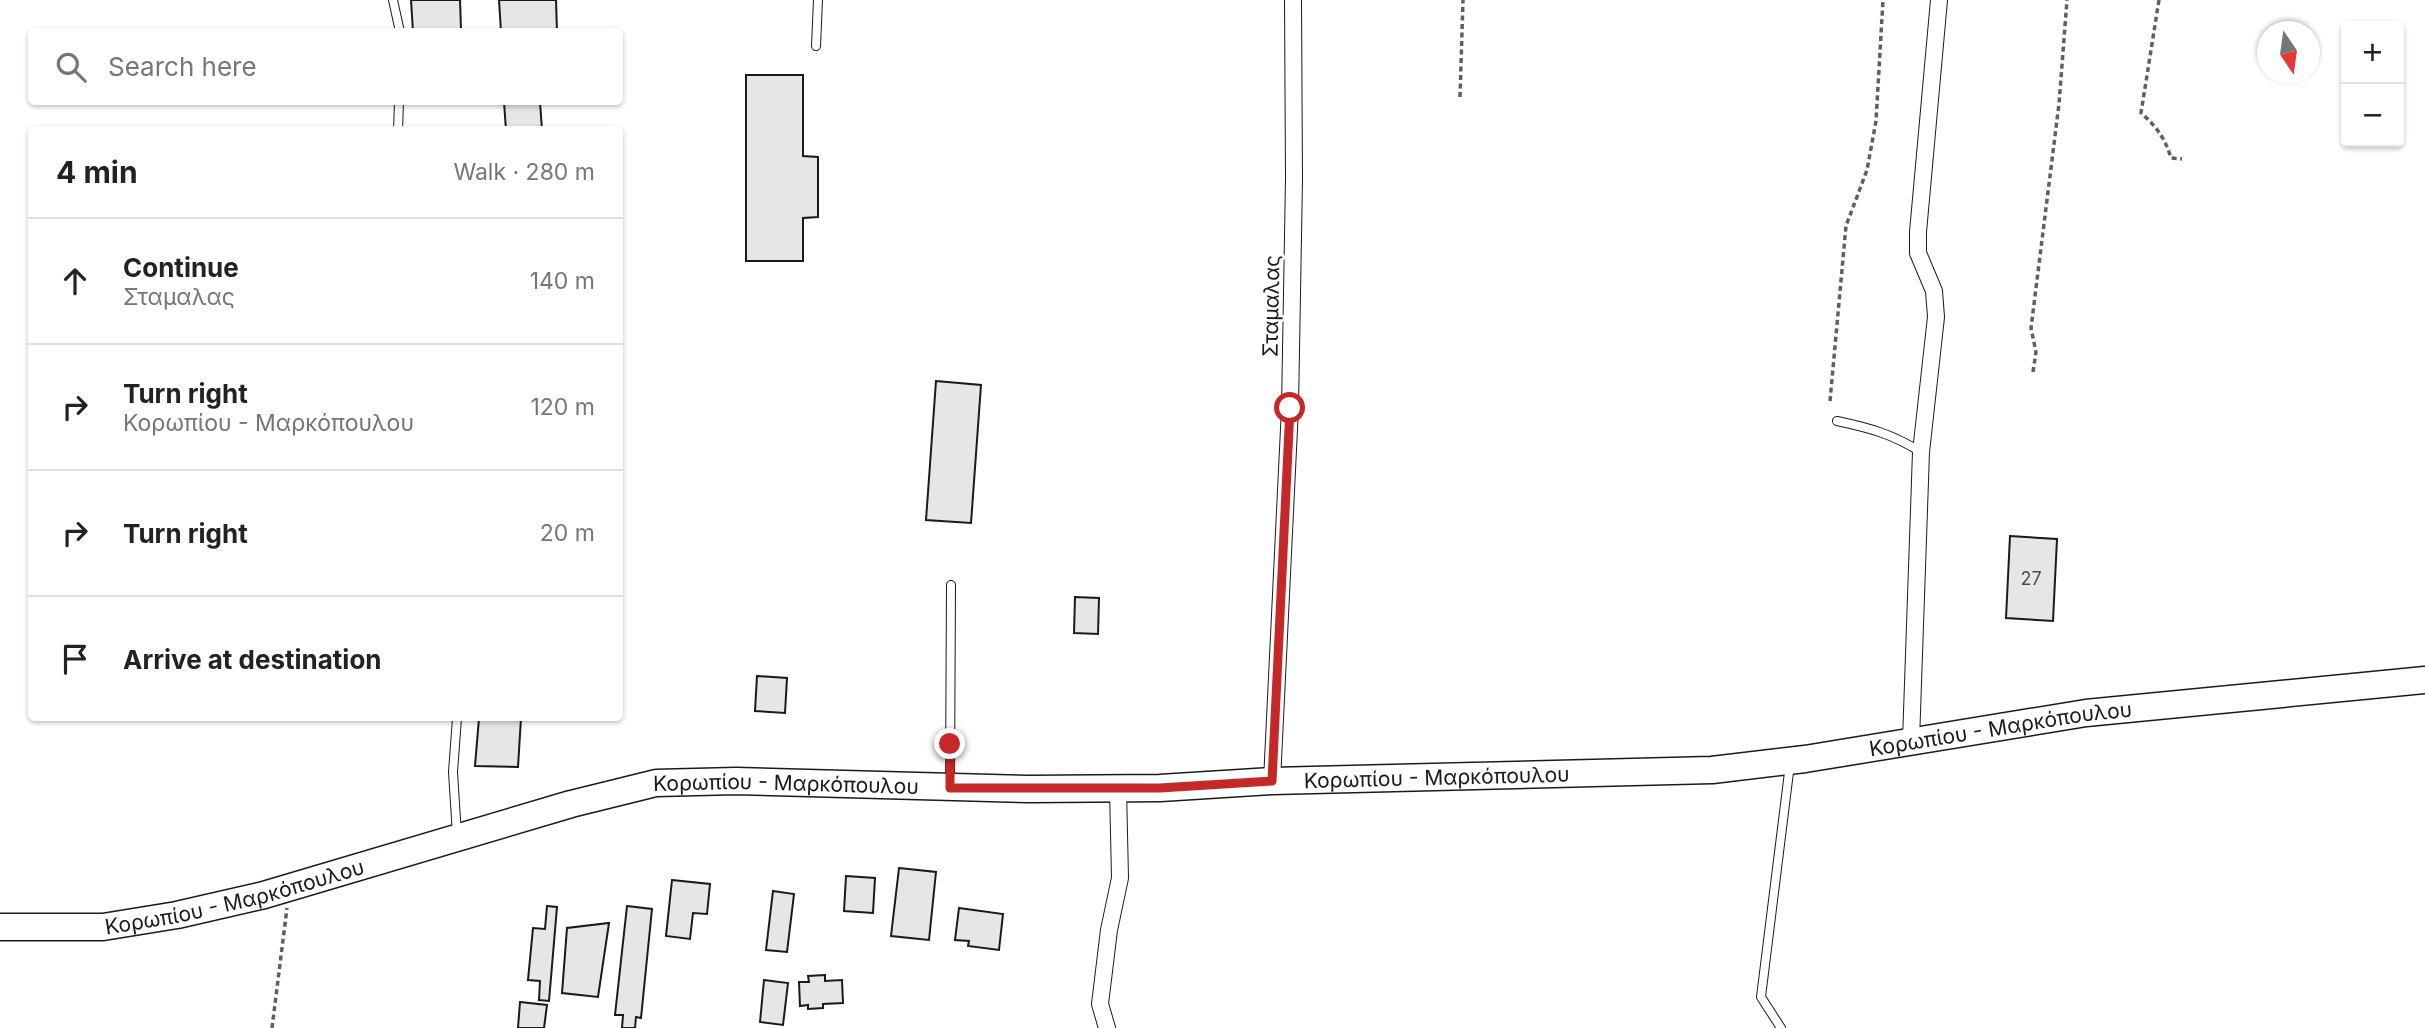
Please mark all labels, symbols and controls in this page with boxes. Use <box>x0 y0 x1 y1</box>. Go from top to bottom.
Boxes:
north arrow <box>2257 21 2320 84</box>
map controls <box>2341 21 2404 147</box>
button: + <box>2341 21 2404 84</box>
search box <box>28 28 623 105</box>
icon: search <box>52 48 90 86</box>
text: Search here <box>108 51 257 82</box>
button: − <box>2341 84 2404 147</box>
text: 4 min <box>56 154 138 190</box>
text: Walk · 280 m <box>453 158 595 186</box>
text: Continue <box>123 252 239 283</box>
street label: Σταμαλας <box>1258 255 1284 357</box>
icon: ahead <box>56 262 94 300</box>
text: 140 m <box>530 267 595 295</box>
text: Σταμαλας <box>123 283 235 311</box>
text: Turn right <box>123 378 248 409</box>
icon: right <box>56 388 94 426</box>
route start <box>1274 392 1305 423</box>
text: 120 m <box>530 393 595 421</box>
text: Κορωπίου - Μαρκόπουλου <box>123 409 414 437</box>
icon: right <box>56 514 94 552</box>
text: Turn right <box>123 518 248 549</box>
text: 20 m <box>540 519 595 547</box>
house number: 27 <box>2020 568 2042 589</box>
icon: arrive <box>56 640 94 678</box>
text: Arrive at destination <box>123 644 382 675</box>
street label: Κορωπίου - Μαρκόπουλου <box>1867 696 2133 761</box>
route end <box>934 728 965 759</box>
street label: Κορωπίου - Μαρκόπουλου <box>1303 761 1570 793</box>
street label: Κορωπίου - Μαρκόπουλου <box>653 768 919 798</box>
street label: Κορωπίου - Μαρκόπουλου <box>103 854 367 939</box>

